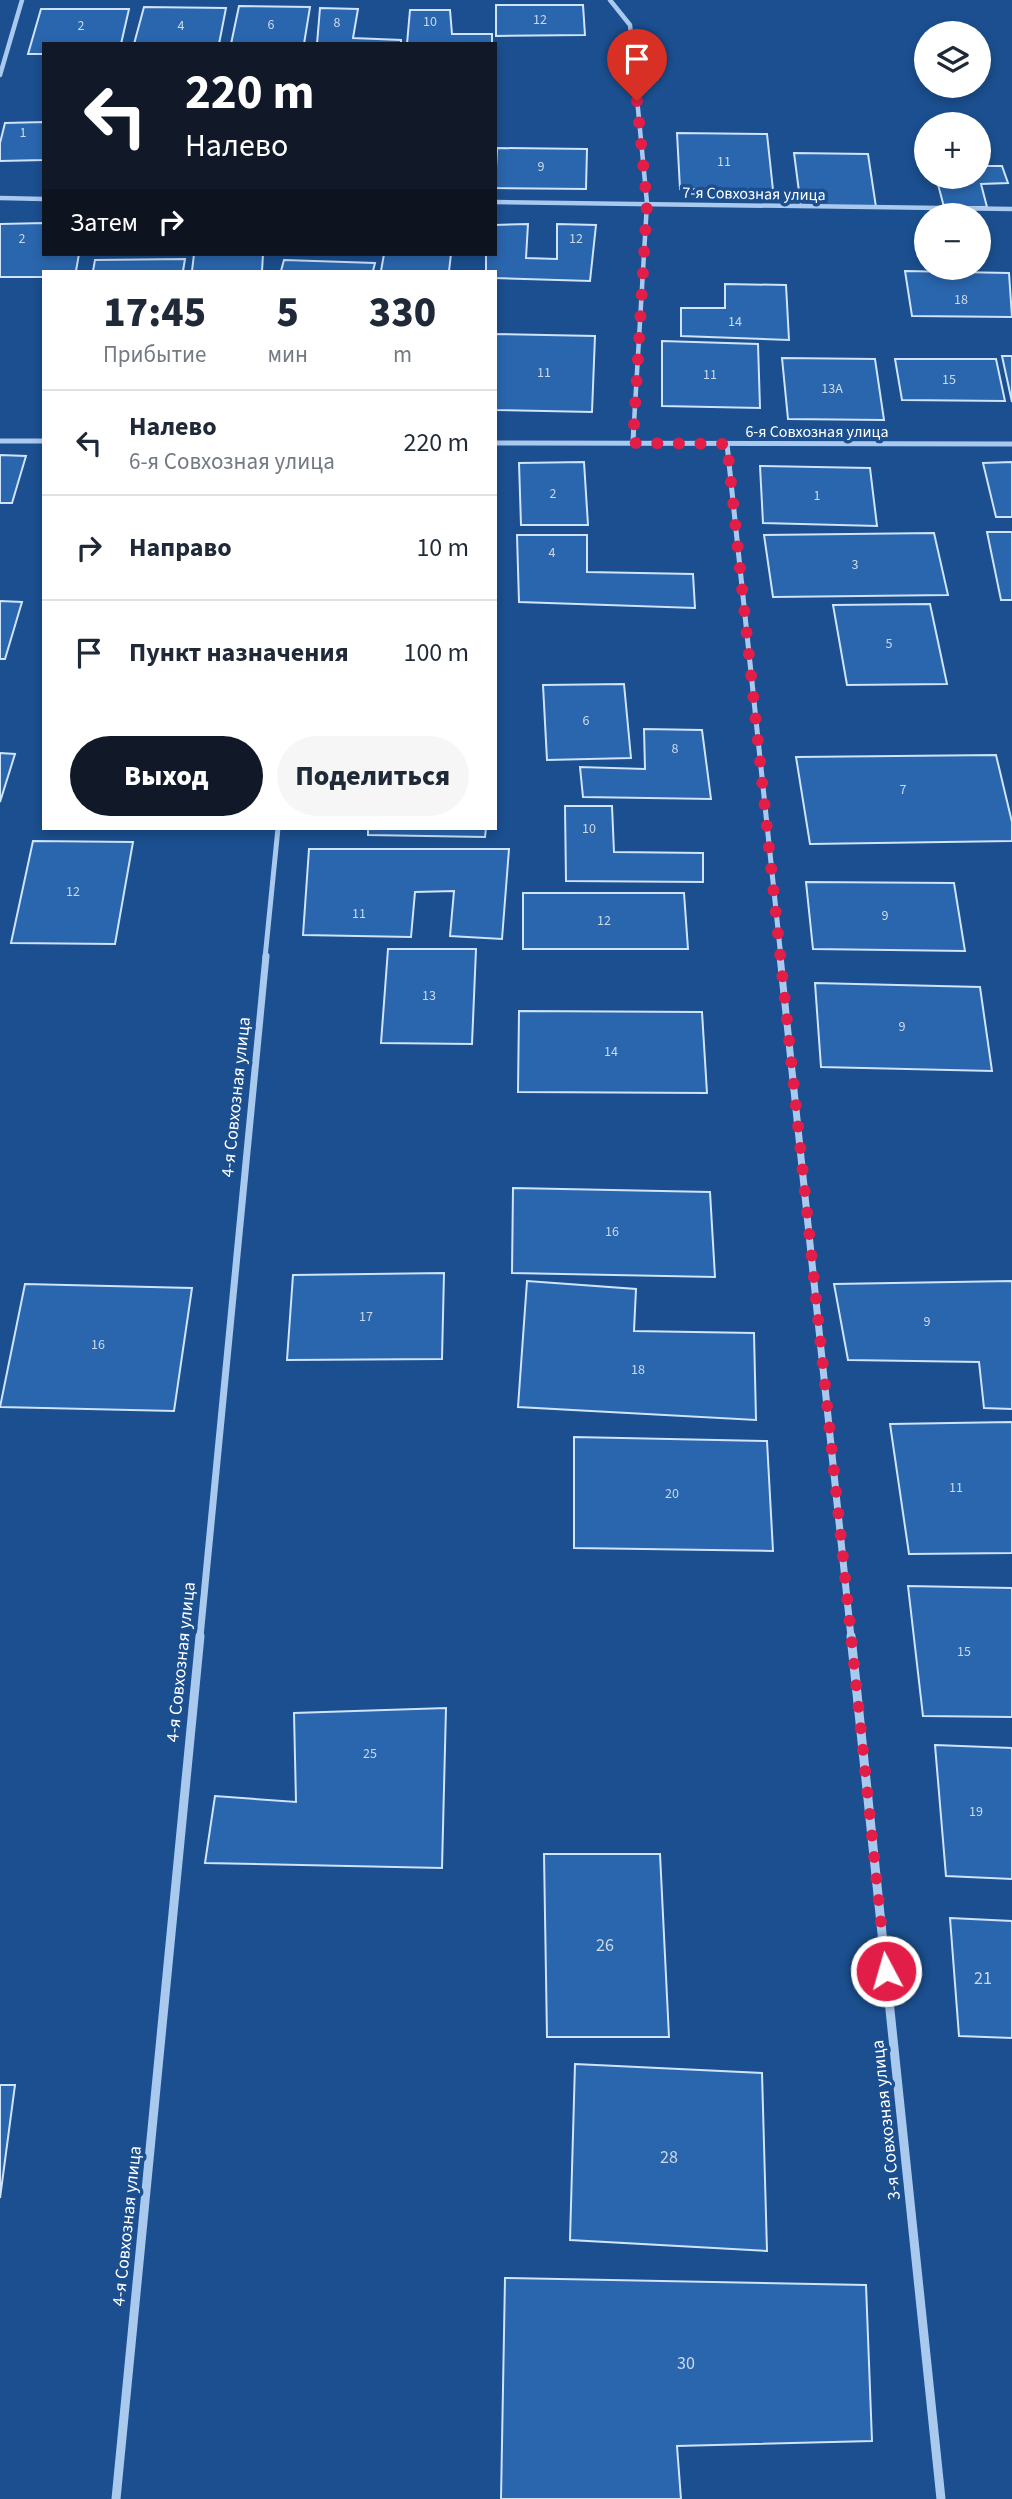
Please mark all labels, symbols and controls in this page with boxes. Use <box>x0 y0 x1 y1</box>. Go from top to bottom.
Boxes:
house number: 12 <box>533 10 547 30</box>
house number: 10 <box>423 12 437 32</box>
house number: 8 <box>334 13 341 33</box>
house number: 6 <box>268 15 275 35</box>
house number: 2 <box>78 16 85 36</box>
house number: 4 <box>178 16 185 36</box>
map controls <box>914 21 991 280</box>
button: layers <box>914 21 991 98</box>
pin <box>607 29 667 101</box>
icon: arrive <box>618 40 656 78</box>
text: 220 m <box>185 58 314 128</box>
icon: left <box>70 70 161 161</box>
button: + <box>914 112 991 189</box>
house number: 1 <box>20 123 27 143</box>
text: Налево <box>185 123 288 169</box>
house number: 11 <box>717 152 731 172</box>
house number: 9 <box>538 157 545 177</box>
street label: 7-я Совхозная улица <box>682 182 826 206</box>
icon: right <box>152 203 190 241</box>
button: − <box>914 203 991 280</box>
text: Затем <box>70 204 138 241</box>
house number: 2 <box>19 229 26 249</box>
house number: 12 <box>569 229 583 249</box>
text: 17:45 <box>103 283 206 343</box>
text: 5 <box>276 283 299 343</box>
text: 330 <box>369 283 436 343</box>
house number: 18 <box>954 290 968 310</box>
house number: 14 <box>728 312 742 332</box>
text: Прибытие <box>103 338 207 371</box>
text: мин <box>267 338 308 371</box>
text: m <box>393 338 412 371</box>
house number: 11 <box>537 363 551 383</box>
house number: 11 <box>703 365 717 385</box>
house number: 15 <box>942 370 956 390</box>
house number: 13А <box>821 379 843 399</box>
text: Налево <box>129 408 217 445</box>
street label: 6-я Совхозная улица <box>745 421 889 443</box>
icon: left <box>70 424 108 462</box>
text: 220 m <box>403 424 469 461</box>
text: 6-я Совхозная улица <box>129 445 335 478</box>
house number: 2 <box>550 484 557 504</box>
house number: 1 <box>814 486 821 506</box>
icon: right <box>70 529 108 567</box>
text: Направо <box>129 529 232 566</box>
text: 10 m <box>416 529 469 566</box>
house number: 4 <box>549 543 556 563</box>
house number: 3 <box>852 555 859 575</box>
icon: arrive <box>70 634 108 672</box>
text: Пункт назначения <box>129 634 349 671</box>
text: 100 m <box>403 634 469 671</box>
house number: 5 <box>886 634 893 654</box>
house number: 6 <box>583 711 590 731</box>
button: Выход <box>70 736 263 816</box>
button: Поделиться <box>277 736 469 816</box>
house number: 8 <box>672 739 679 759</box>
house number: 7 <box>900 780 907 800</box>
house number: 10 <box>582 819 596 839</box>
house number: 12 <box>66 882 80 902</box>
house number: 11 <box>352 904 366 924</box>
house number: 9 <box>882 906 889 926</box>
house number: 12 <box>597 911 611 931</box>
house number: 13 <box>422 986 436 1006</box>
street label: 4-я Совхозная улица <box>215 1016 257 1178</box>
house number: 9 <box>899 1017 906 1037</box>
house number: 14 <box>604 1042 618 1062</box>
house number: 16 <box>605 1222 619 1242</box>
house number: 17 <box>359 1307 373 1327</box>
house number: 9 <box>924 1312 931 1332</box>
house number: 16 <box>91 1335 105 1355</box>
house number: 18 <box>631 1360 645 1380</box>
house number: 11 <box>949 1478 963 1498</box>
house number: 20 <box>665 1484 679 1504</box>
street label: 4-я Совхозная улица <box>160 1581 202 1743</box>
house number: 15 <box>957 1642 971 1662</box>
house number: 25 <box>363 1744 377 1764</box>
house number: 19 <box>969 1802 983 1822</box>
house number: 26 <box>596 1933 614 1958</box>
position arrow <box>849 1934 923 2008</box>
house number: 21 <box>974 1966 992 1991</box>
street label: 3-я Совхозная улица <box>865 2039 907 2201</box>
street label: 4-я Совхозная улица <box>106 2145 148 2307</box>
house number: 28 <box>660 2145 678 2170</box>
house number: 30 <box>677 2351 695 2376</box>

